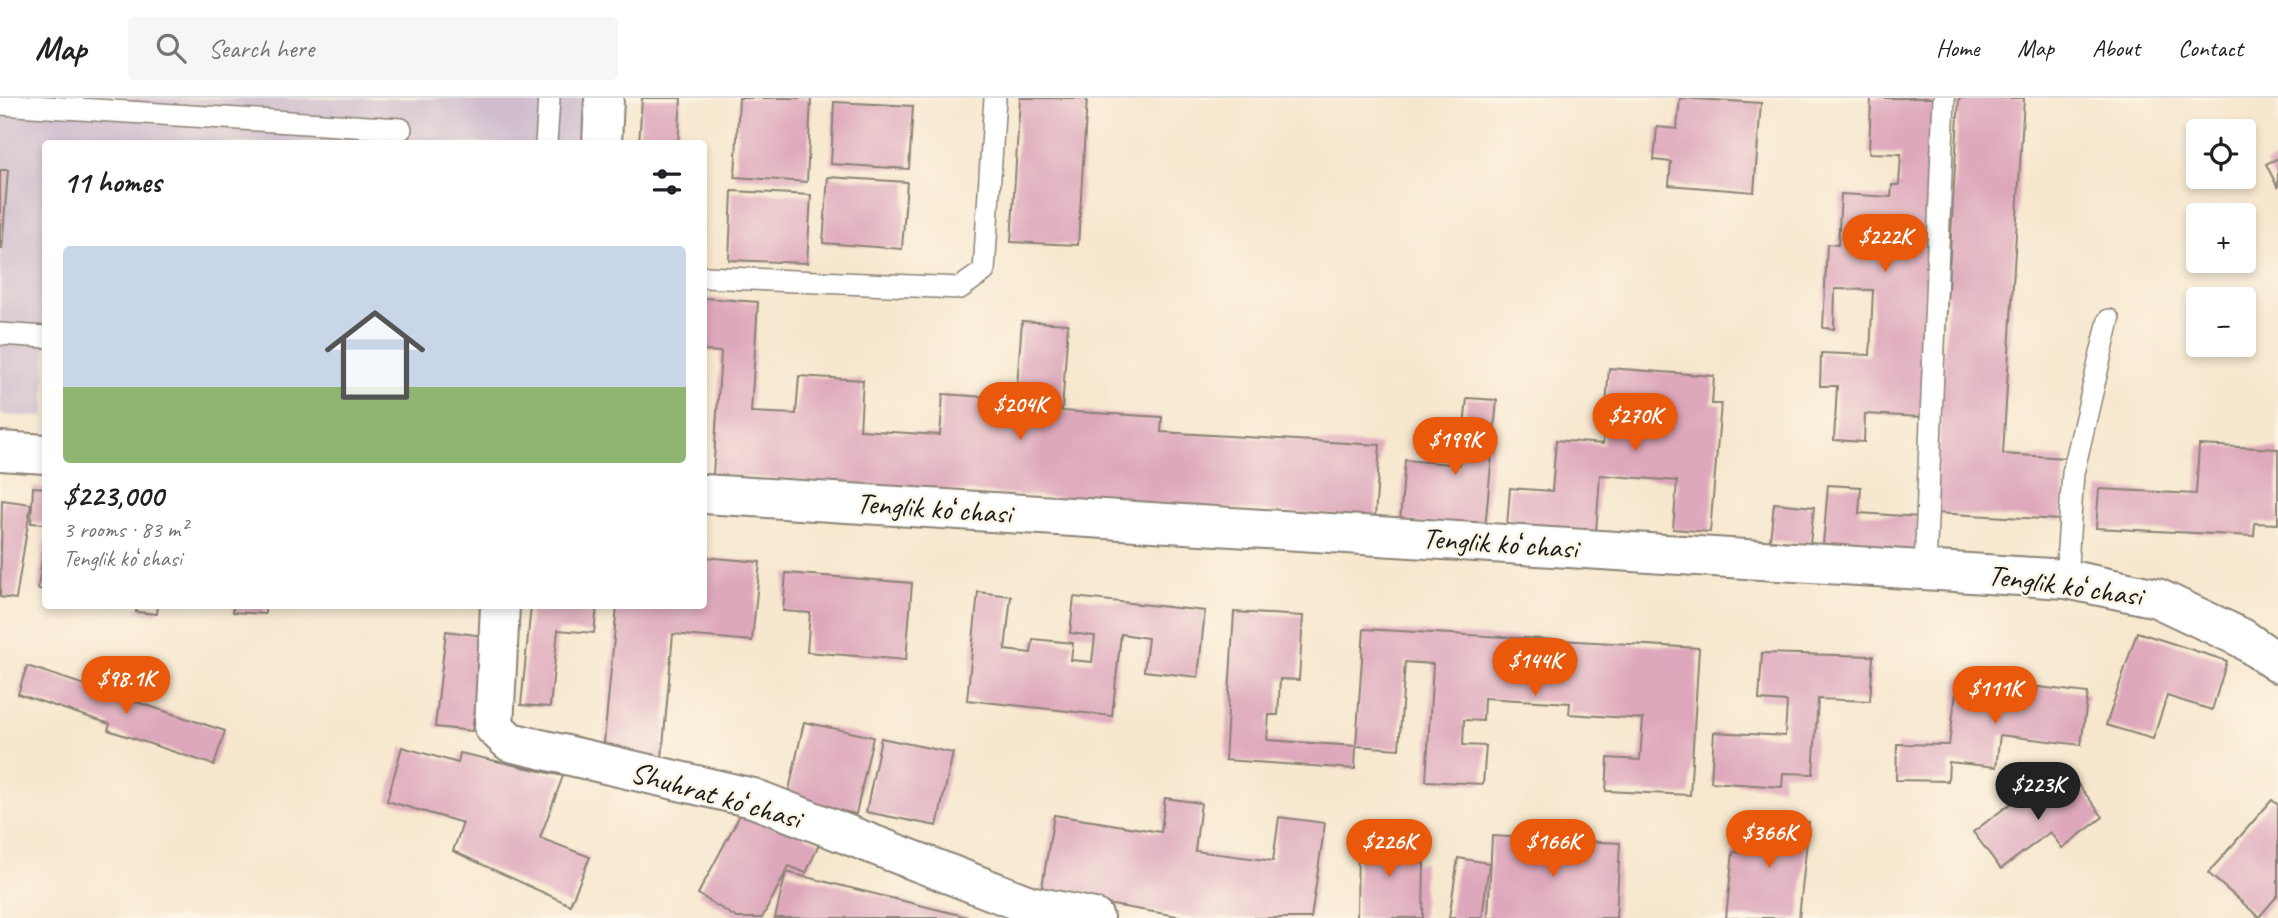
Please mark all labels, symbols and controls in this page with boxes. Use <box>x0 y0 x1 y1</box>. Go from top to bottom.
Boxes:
search box <box>128 17 618 80</box>
text: Map <box>35 27 86 69</box>
icon: search <box>152 29 190 67</box>
text: Search here <box>208 32 314 65</box>
text: Home <box>1936 33 1979 63</box>
text: Map <box>2017 33 2054 63</box>
text: About <box>2092 33 2140 63</box>
text: Contact <box>2178 33 2243 63</box>
map controls <box>2186 119 2256 357</box>
button: locate <box>2186 119 2256 189</box>
text: 11 homes <box>63 163 161 201</box>
icon: filters <box>648 163 686 201</box>
button: + <box>2186 203 2256 273</box>
pin: $222K <box>1836 214 1934 274</box>
text: $222K <box>1858 222 1912 251</box>
button: − <box>2186 287 2256 357</box>
icon: home <box>312 292 438 418</box>
pin: $204K <box>971 382 1069 442</box>
text: $204K <box>993 390 1047 419</box>
pin: $270K <box>1586 394 1684 453</box>
text: $270K <box>1609 401 1662 430</box>
pin: $199K <box>1406 418 1504 477</box>
text: $199K <box>1429 425 1481 454</box>
text: $223,000 <box>63 477 163 515</box>
street label: Tenglik koʻchasi <box>855 484 1016 533</box>
text: 3 rooms · 83 m² <box>63 515 187 544</box>
street label: Tenglik koʻchasi <box>1421 519 1582 568</box>
text: Tenglik koʻchasi <box>63 544 182 573</box>
street label: Tenglik koʻchasi <box>1985 555 2148 615</box>
pin: $144K <box>1486 638 1584 698</box>
text: $144K <box>1508 646 1562 675</box>
pin: $98.1K <box>69 656 183 716</box>
text: $98.1K <box>97 664 155 693</box>
pin: $111K <box>1946 666 2044 726</box>
text: $111K <box>1968 674 2022 703</box>
street label: Shuhrat koʻchasi <box>627 753 809 838</box>
pin: $223K <box>1989 762 2087 822</box>
text: $223K <box>2011 770 2065 799</box>
pin: $366K <box>1720 810 1818 870</box>
text: $366K <box>1742 818 1796 847</box>
pin: $226K <box>1340 820 1438 879</box>
pin: $166K <box>1504 820 1602 879</box>
text: $226K <box>1362 827 1416 856</box>
text: $166K <box>1526 827 1580 856</box>

